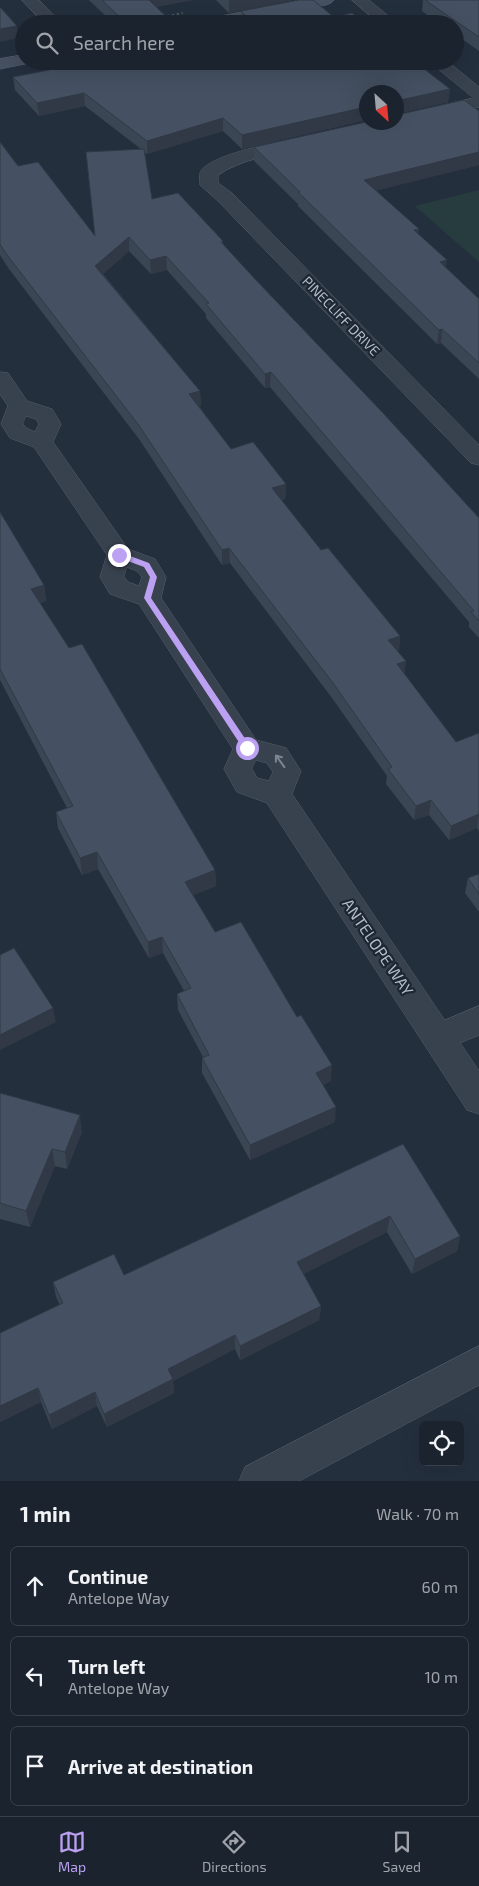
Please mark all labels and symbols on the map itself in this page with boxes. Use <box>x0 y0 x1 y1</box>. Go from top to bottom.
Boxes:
north arrow <box>359 85 404 130</box>
street label: PINECLIFF DRIVE <box>299 272 384 359</box>
route end <box>108 544 131 567</box>
route start <box>236 737 259 760</box>
one-way arrow <box>275 755 286 768</box>
street label: ANTELOPE WAY <box>339 895 418 999</box>

